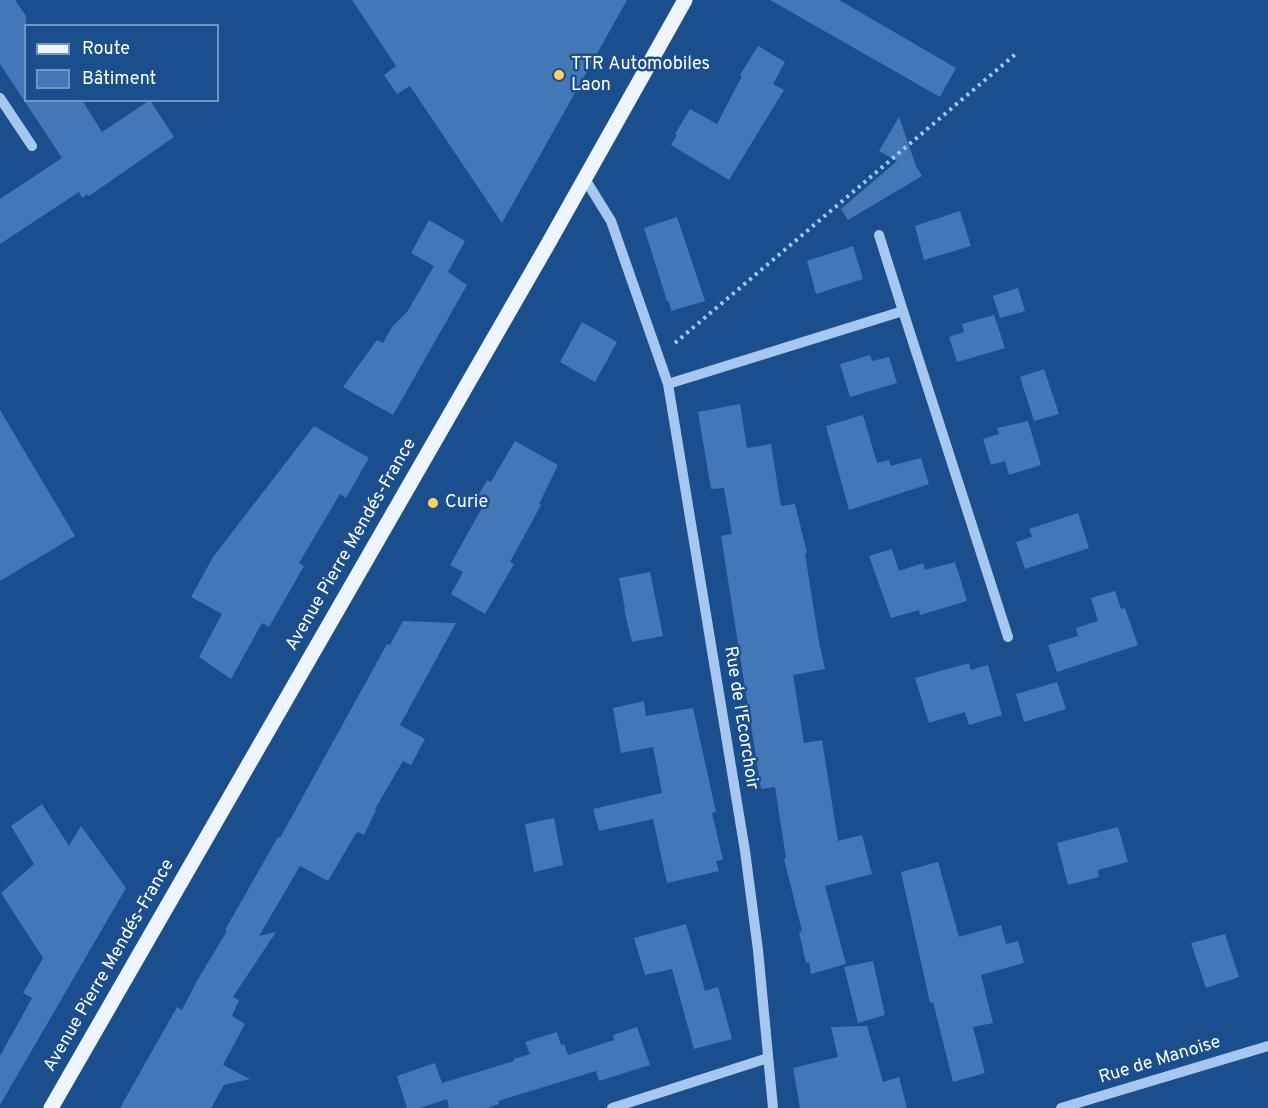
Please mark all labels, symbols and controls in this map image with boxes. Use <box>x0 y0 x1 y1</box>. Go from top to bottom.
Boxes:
legend <box>24 24 219 102</box>
text: Route <box>82 38 130 61</box>
place label: TTR Automobiles Laon <box>571 54 710 97</box>
text: Bâtiment <box>82 68 156 91</box>
marker: TTR Automobiles Laon <box>552 68 566 82</box>
street label: Avenue Pierre Mendés-France <box>282 435 422 655</box>
place label: Curie <box>445 492 488 514</box>
marker: Curie <box>426 496 440 510</box>
street label: Rue de l'Ecorchoir <box>718 645 762 791</box>
street label: Avenue Pierre Mendés-France <box>40 856 180 1076</box>
street label: Rue de Manoise <box>1096 1032 1224 1090</box>

